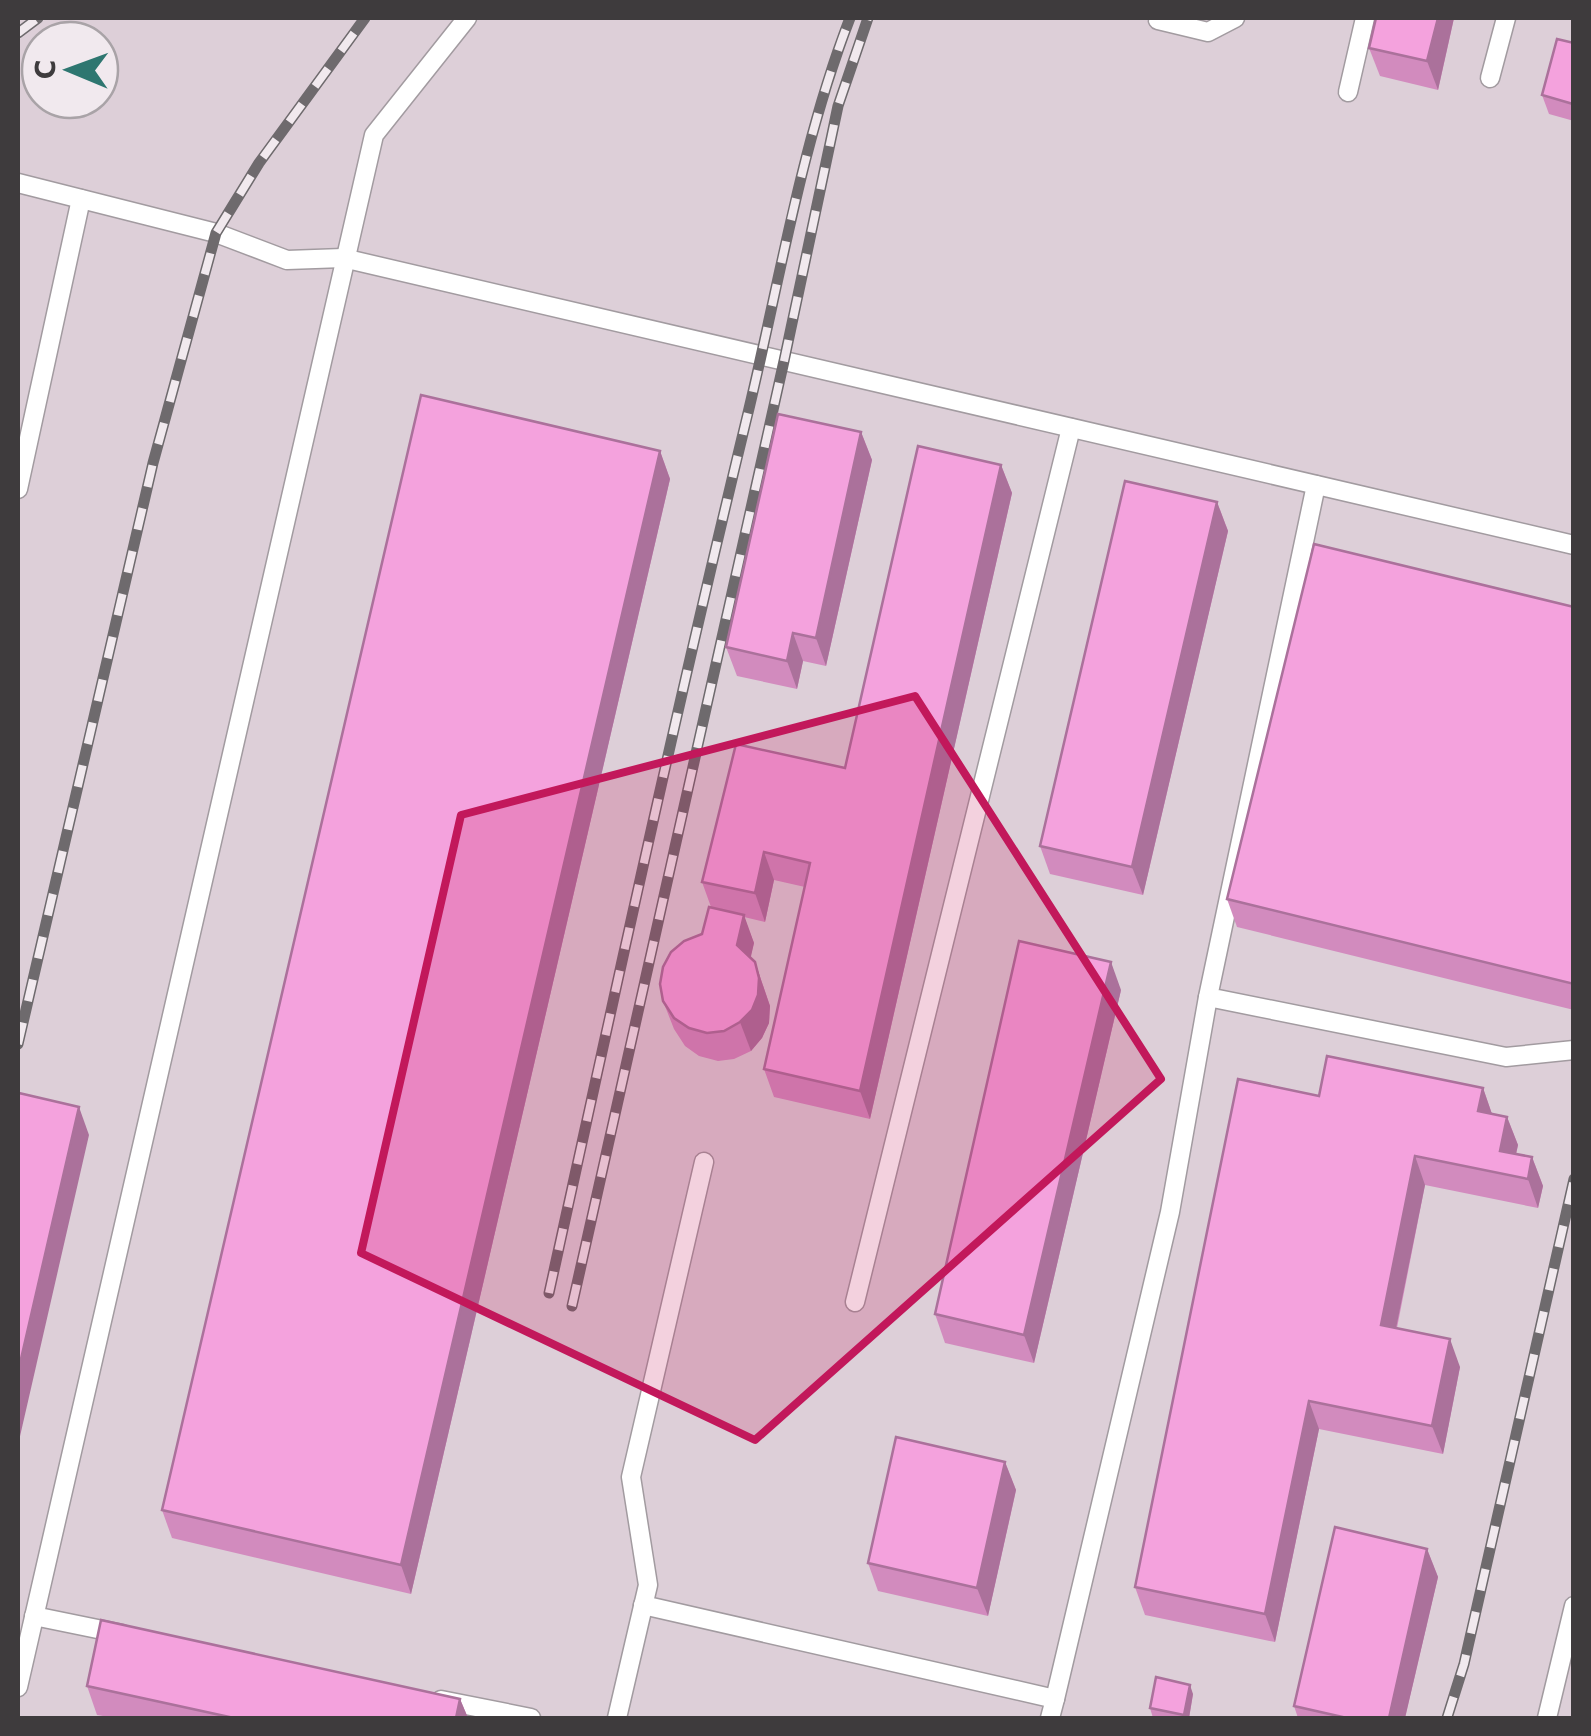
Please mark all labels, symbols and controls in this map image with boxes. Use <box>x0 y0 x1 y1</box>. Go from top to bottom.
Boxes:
north arrow <box>20 20 120 120</box>
text: С <box>27 60 61 79</box>

